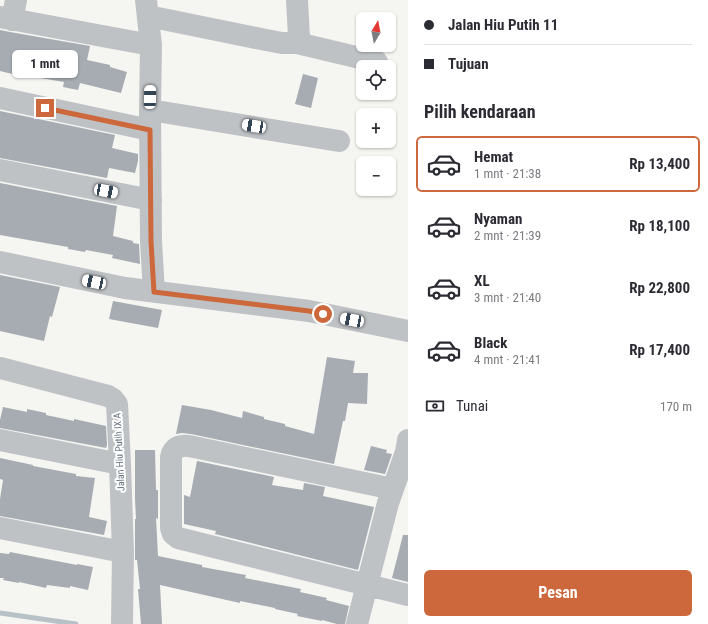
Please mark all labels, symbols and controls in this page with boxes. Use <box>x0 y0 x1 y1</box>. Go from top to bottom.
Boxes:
north arrow <box>356 12 396 52</box>
map controls <box>356 12 396 196</box>
text: Jalan Hiu Putih 11 <box>448 16 558 34</box>
callout: 1 mnt <box>12 50 78 78</box>
text: Tujuan <box>448 55 489 73</box>
text: 1 mnt <box>30 56 60 71</box>
button: locate <box>356 60 396 100</box>
car <box>144 85 156 109</box>
route end <box>36 99 54 117</box>
text: Pilih kendaraan <box>424 101 536 122</box>
button: + <box>356 108 396 148</box>
car <box>241 118 267 134</box>
icon: car <box>426 146 462 182</box>
text: Hemat <box>474 148 513 166</box>
text: Rp 13,400 <box>629 155 690 173</box>
button: − <box>356 156 396 196</box>
text: 1 mnt · 21:38 <box>474 166 541 181</box>
car <box>93 183 119 199</box>
icon: car <box>426 208 462 244</box>
text: Nyaman <box>474 210 522 228</box>
text: Rp 18,100 <box>629 217 690 235</box>
text: 2 mnt · 21:39 <box>474 228 541 243</box>
icon: car <box>426 270 462 306</box>
text: XL <box>474 272 490 290</box>
car <box>81 274 107 290</box>
text: Rp 22,800 <box>629 279 690 297</box>
text: 3 mnt · 21:40 <box>474 290 541 305</box>
route start <box>314 305 332 323</box>
car <box>339 312 365 328</box>
icon: car <box>426 332 462 368</box>
text: Black <box>474 334 507 352</box>
text: Rp 17,400 <box>629 341 690 359</box>
text: 4 mnt · 21:41 <box>474 352 541 367</box>
icon: cash <box>424 395 446 417</box>
text: Tunai <box>456 397 488 415</box>
text: 170 m <box>660 399 692 414</box>
street label: Jalan Hiu Putih IX A <box>111 412 127 491</box>
button: Pesan <box>424 570 692 616</box>

